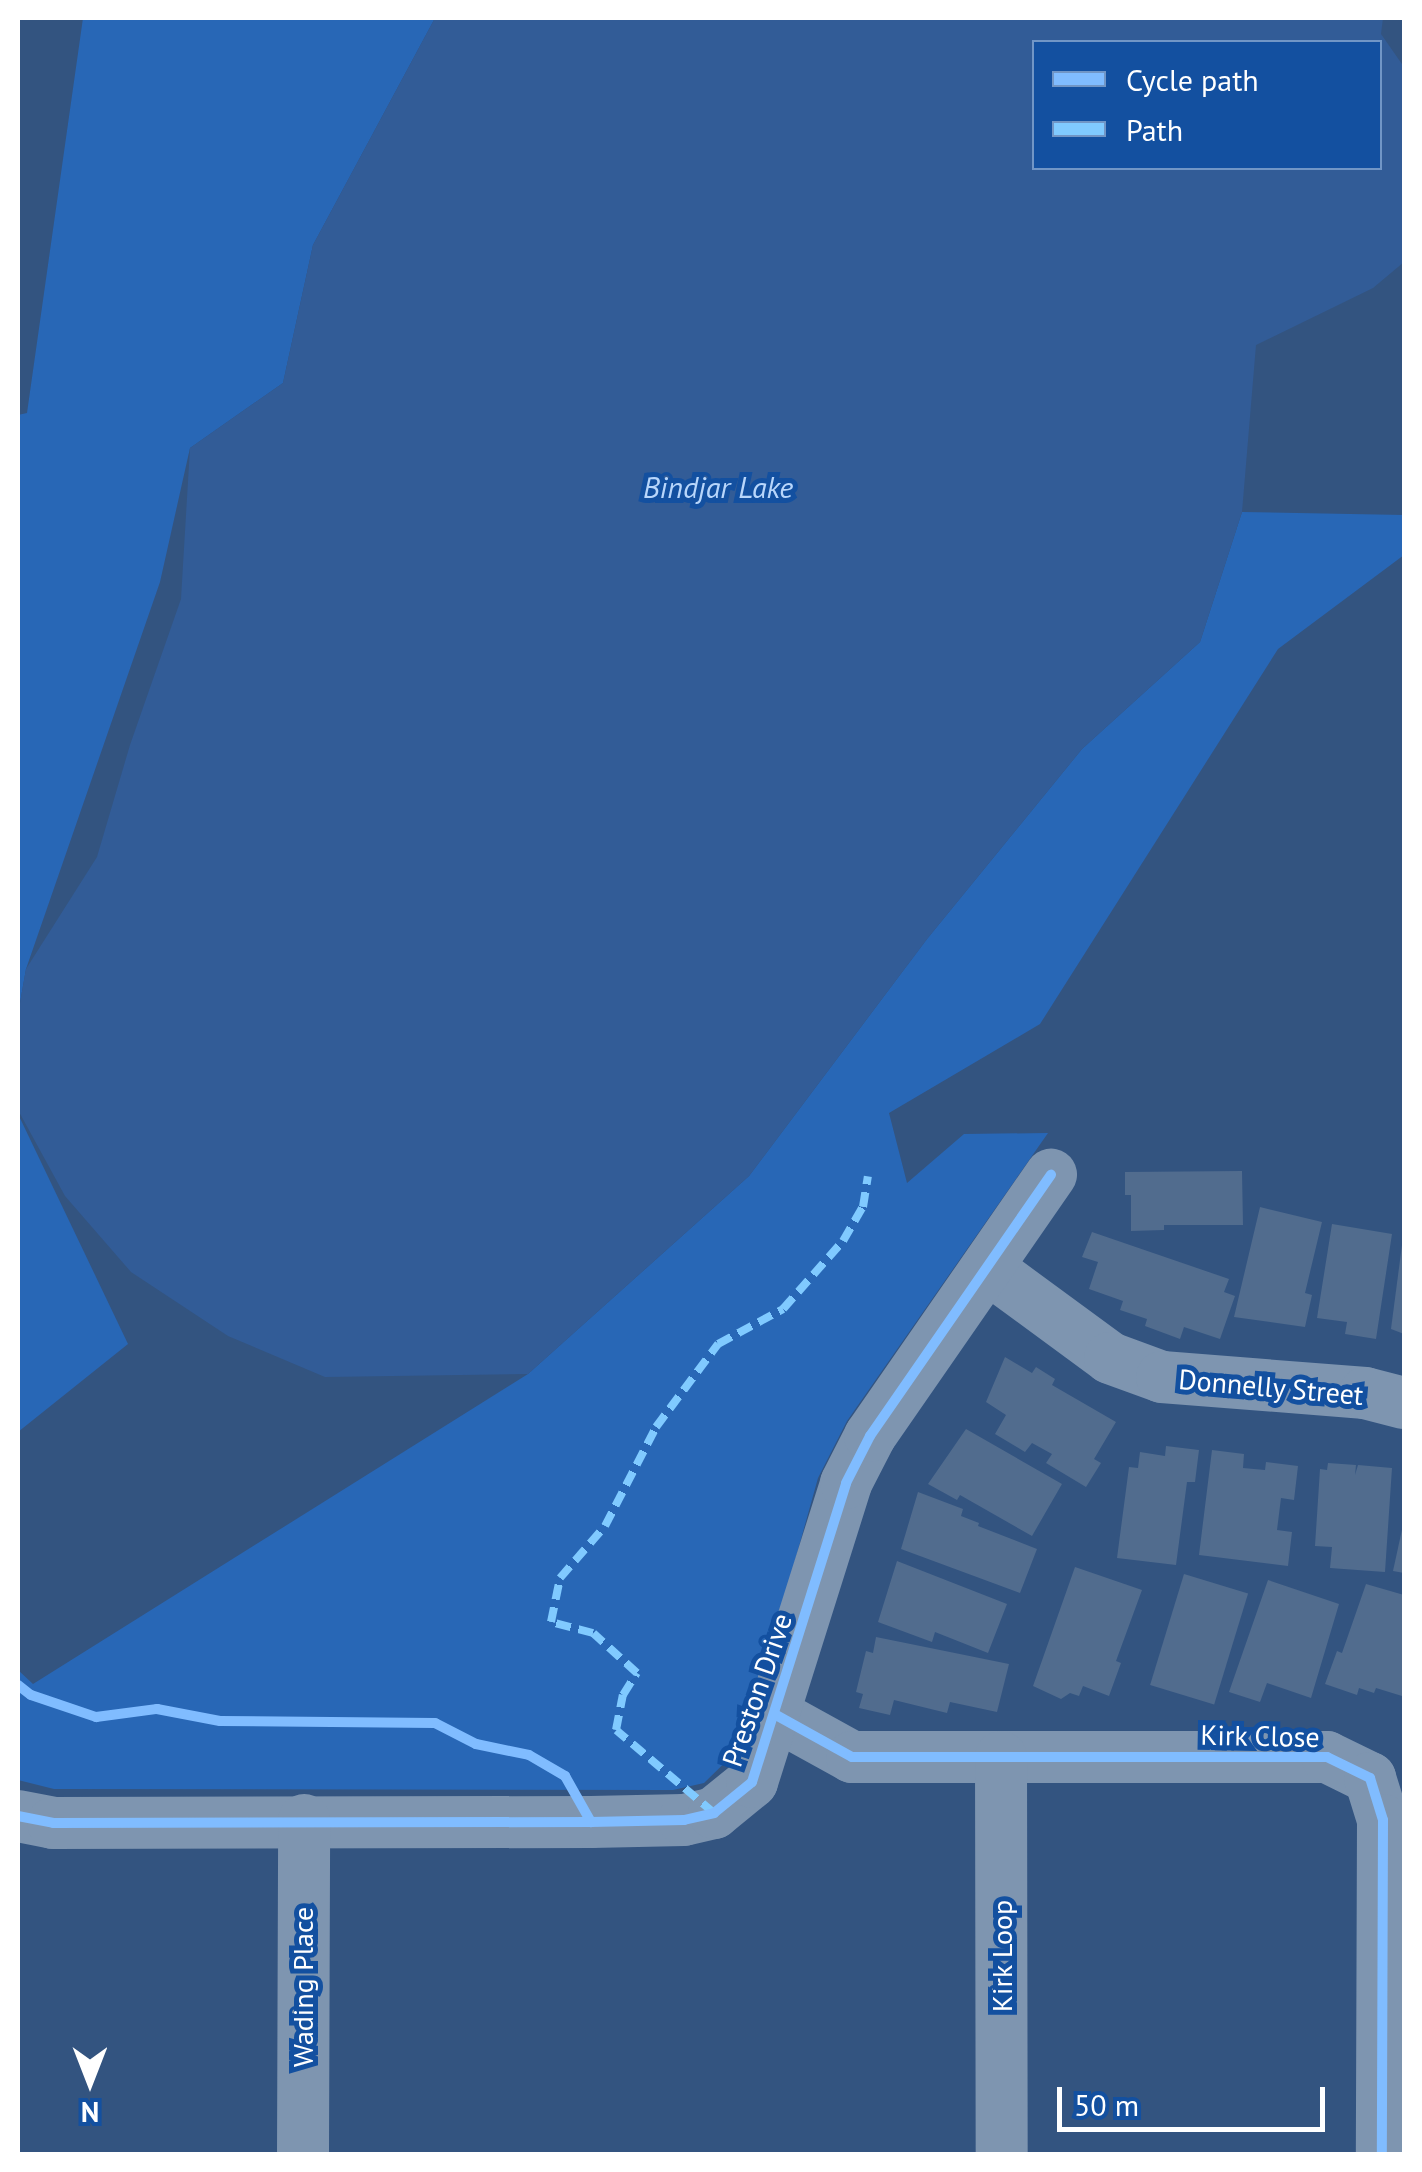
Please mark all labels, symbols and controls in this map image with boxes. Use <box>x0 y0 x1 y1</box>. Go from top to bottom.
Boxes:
legend <box>1032 40 1382 170</box>
text: Cycle path <box>1126 60 1259 99</box>
text: Path <box>1126 110 1183 149</box>
water label: Bindjar Lake <box>643 469 793 505</box>
street label: Donnelly Street <box>1177 1362 1365 1412</box>
street label: Preston Drive <box>715 1609 799 1771</box>
street label: Kirk Close <box>1200 1718 1320 1754</box>
street label: Kirk Loop <box>985 1900 1019 2012</box>
street label: Wading Place <box>286 1907 320 2067</box>
north arrow <box>40 2032 140 2132</box>
scale bar <box>1062 2067 1330 2129</box>
text: 50 m <box>1074 2085 1139 2124</box>
text: N <box>81 2094 99 2131</box>

